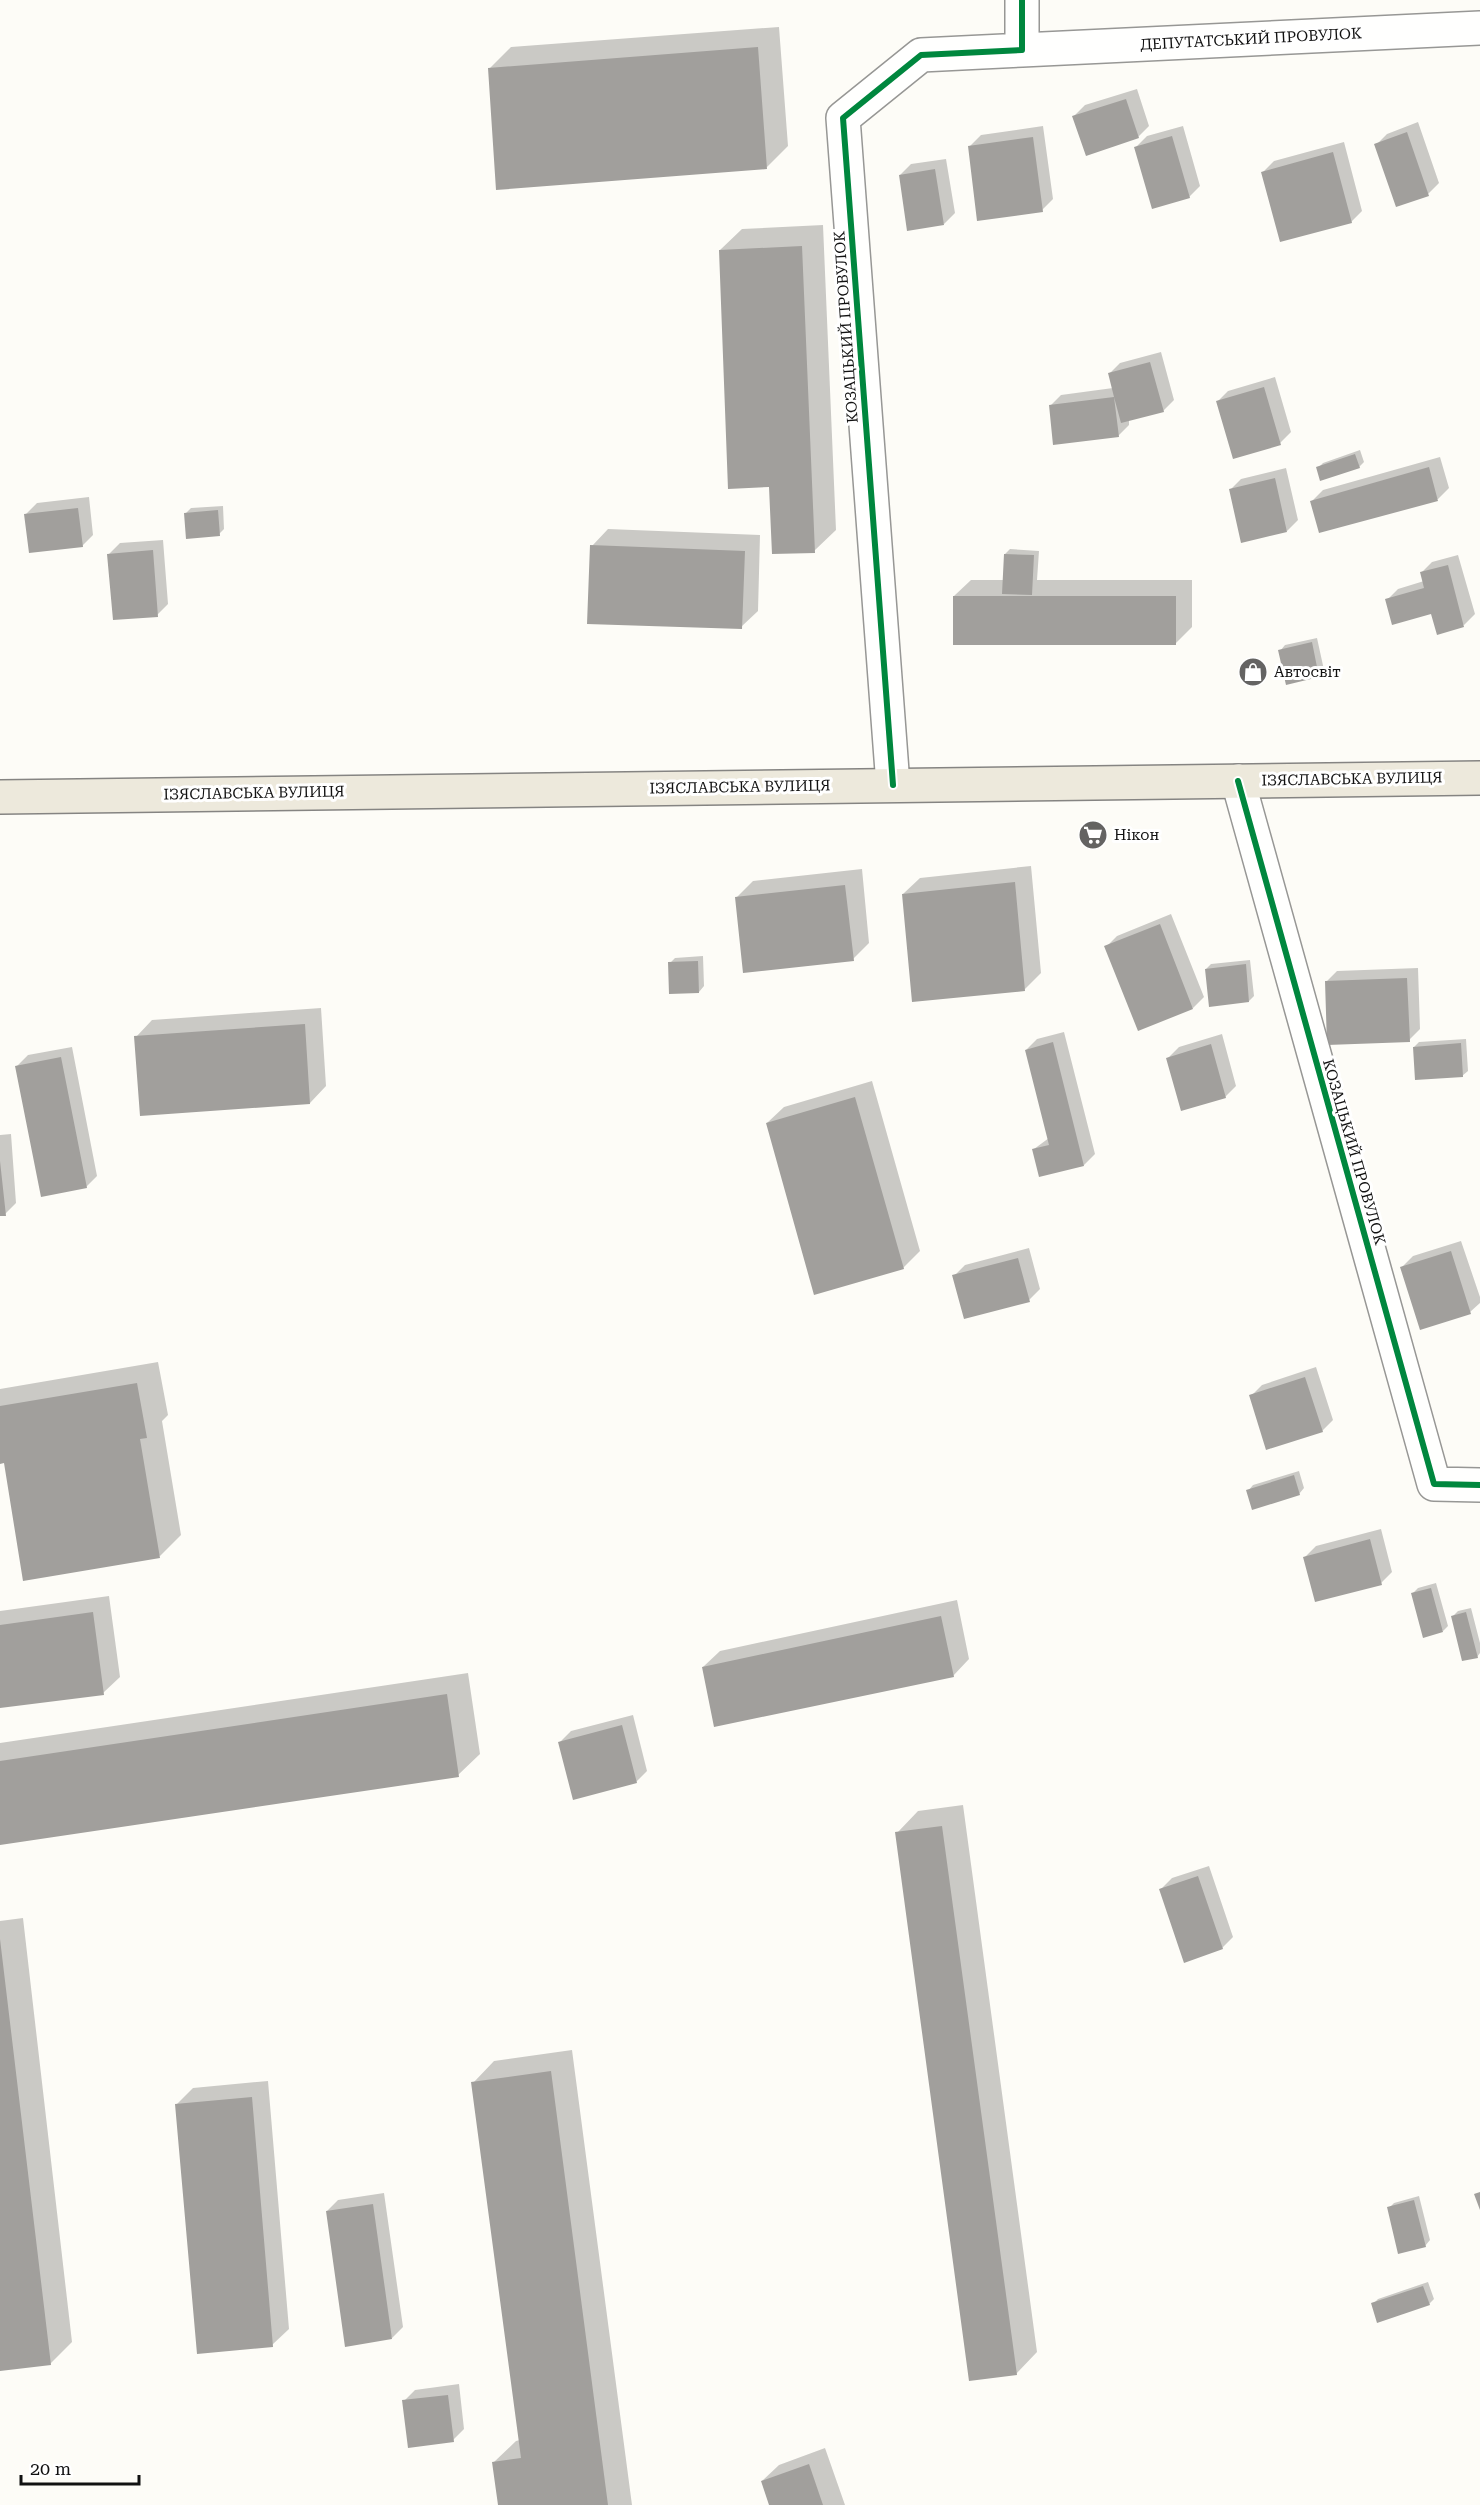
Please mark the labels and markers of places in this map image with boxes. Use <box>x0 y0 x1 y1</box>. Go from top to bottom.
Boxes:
shop icon: Автосвіт <box>1237 656 1269 688</box>
place label: Автосвіт <box>1274 663 1341 681</box>
supermarket icon: Нікон <box>1077 819 1109 851</box>
place label: Нікон <box>1114 826 1160 844</box>

